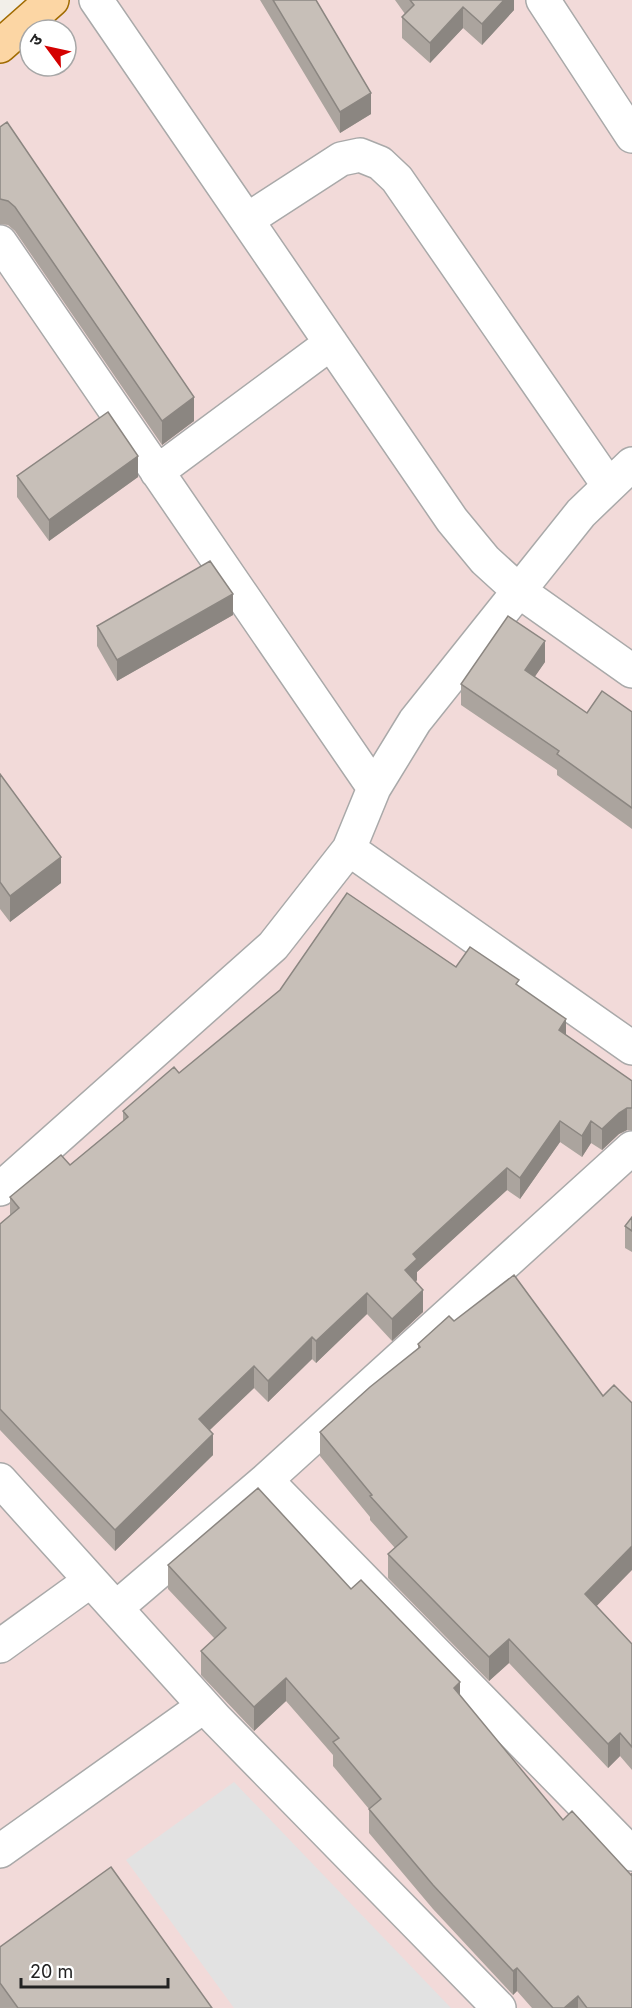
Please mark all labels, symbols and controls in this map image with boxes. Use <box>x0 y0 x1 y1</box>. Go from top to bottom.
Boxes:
north arrow <box>18 18 78 78</box>
text: उ <box>24 30 47 49</box>
scale bar <box>21 1951 168 1989</box>
text: 20 m <box>30 1961 73 1982</box>

